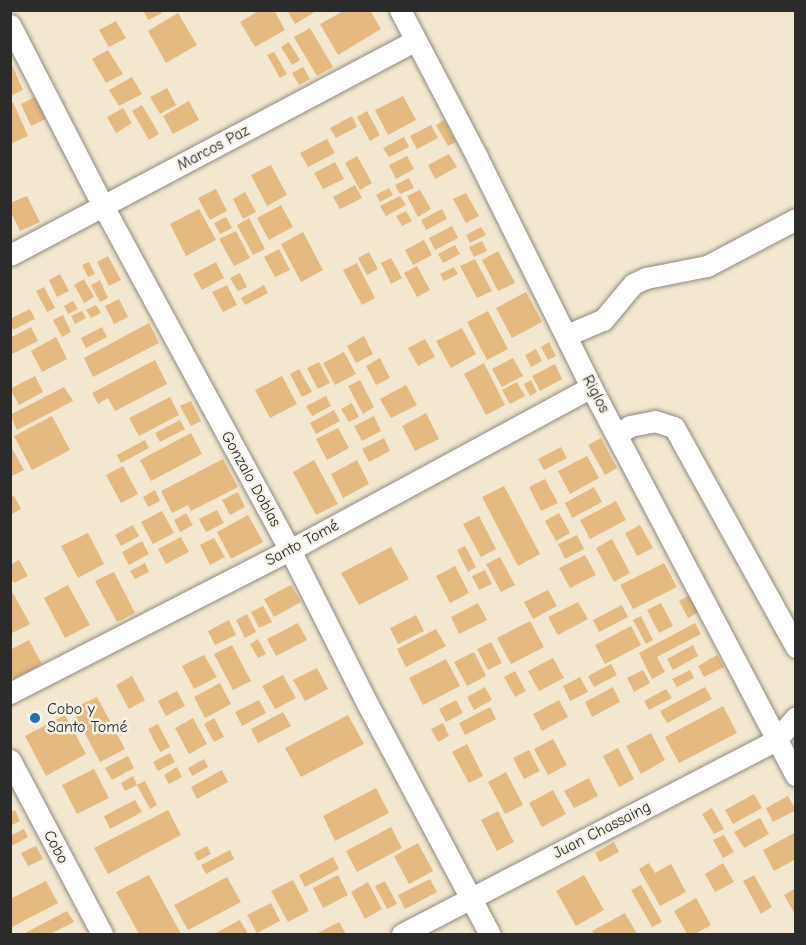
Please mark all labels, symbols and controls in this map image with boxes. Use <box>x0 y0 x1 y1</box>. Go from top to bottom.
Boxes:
street label: Marcos Paz <box>174 121 252 175</box>
street label: Riglos <box>578 372 614 416</box>
street label: Gonzalo Doblas <box>217 428 285 530</box>
street label: Santo Tomé <box>262 516 342 570</box>
place label: Cobo y Santo Tomé <box>47 699 127 737</box>
marker: Cobo y Santo Tomé <box>28 711 42 725</box>
street label: Juan Chassaing <box>550 797 654 863</box>
street label: Cobo <box>39 827 73 867</box>

